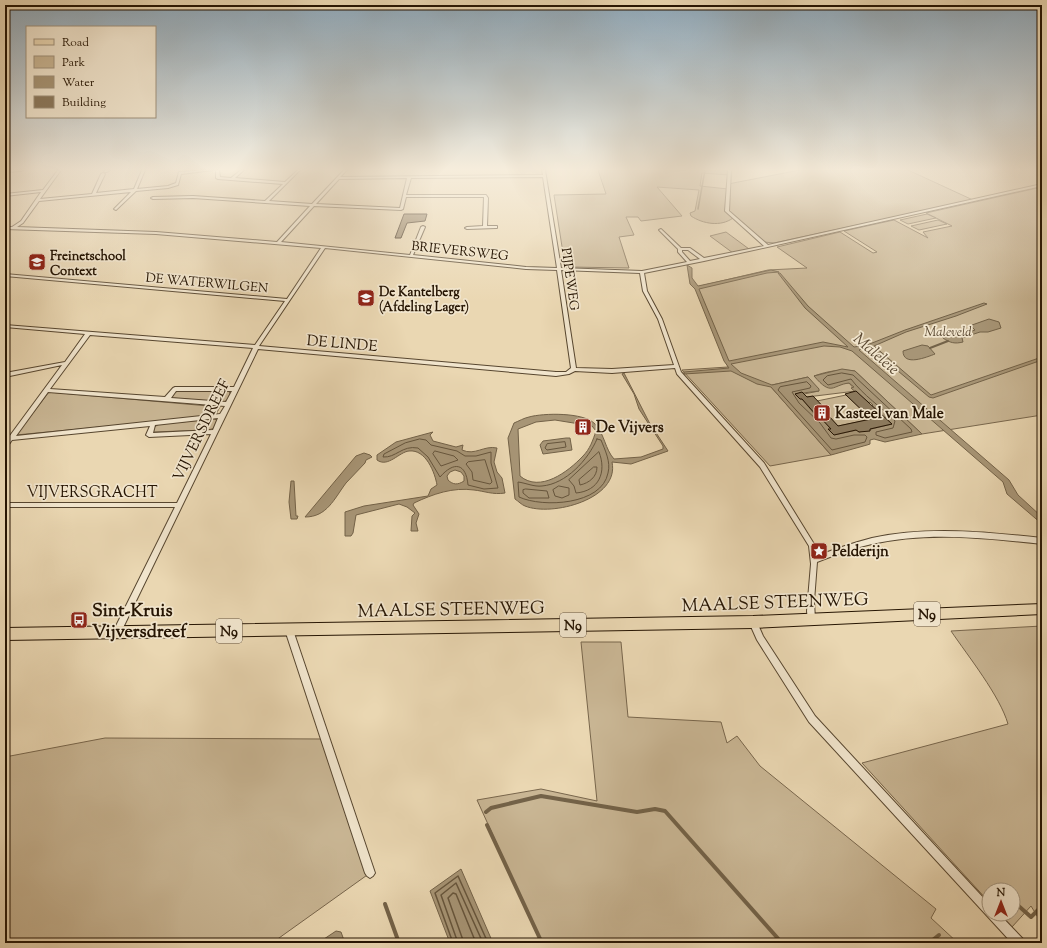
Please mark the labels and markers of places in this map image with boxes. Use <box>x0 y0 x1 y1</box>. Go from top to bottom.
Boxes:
place label: Freinetschool Context <box>50 248 126 281</box>
school or university icon: Freinetschool Context <box>27 252 47 272</box>
place label: De Kantelberg (Afdeling Lager) <box>379 284 469 317</box>
school or university icon: De Kantelberg (Afdeling Lager) <box>356 288 376 308</box>
building icon: Kasteel van Male <box>812 403 832 423</box>
place label: Kasteel van Male <box>835 404 944 425</box>
building icon: De Vijvers <box>573 417 593 437</box>
place label: De Vijvers <box>596 418 664 439</box>
place icon: Pelderijn <box>809 541 829 561</box>
place label: Pelderijn <box>832 542 889 563</box>
place label: Sint-Kruis Vijversdreef <box>92 599 188 646</box>
bus stop icon: Sint-Kruis Vijversdreef <box>69 610 89 630</box>

